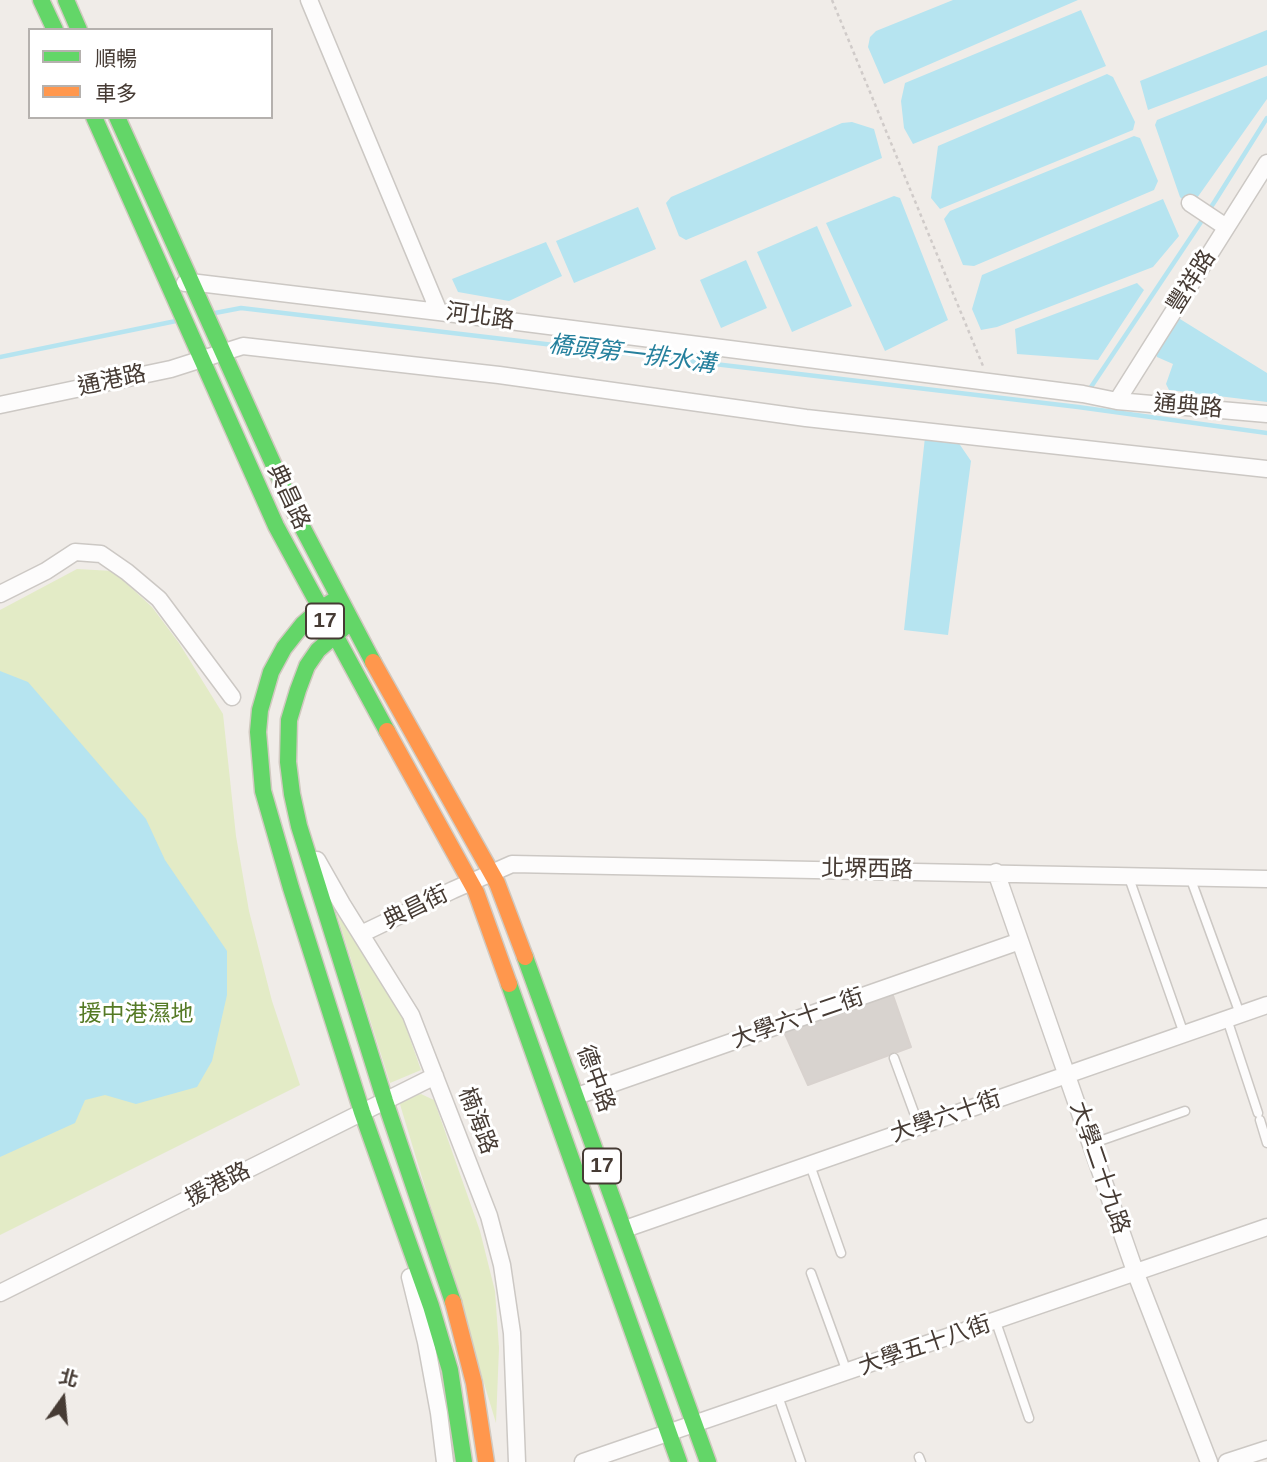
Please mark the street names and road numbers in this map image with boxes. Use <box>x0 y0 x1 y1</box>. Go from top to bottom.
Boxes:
street label: 豐祥路 <box>1162 245 1222 319</box>
street label: 河北路 <box>444 299 516 335</box>
street label: 通港路 <box>75 360 149 402</box>
street label: 通典路 <box>1152 390 1224 424</box>
street label: 典昌路 <box>261 460 315 534</box>
road number: 17 <box>306 604 344 638</box>
street label: 北堺西路 <box>821 855 913 885</box>
street label: 典昌街 <box>379 880 453 936</box>
street label: 大學六十二街 <box>728 983 868 1055</box>
street label: 德中路 <box>570 1042 620 1116</box>
street label: 楠海路 <box>452 1084 502 1158</box>
street label: 大學六十街 <box>887 1085 1005 1149</box>
street label: 大學二十九路 <box>1063 1098 1135 1238</box>
road number: 17 <box>583 1148 621 1184</box>
street label: 援港路 <box>181 1157 255 1213</box>
street label: 大學五十八街 <box>855 1310 995 1382</box>

